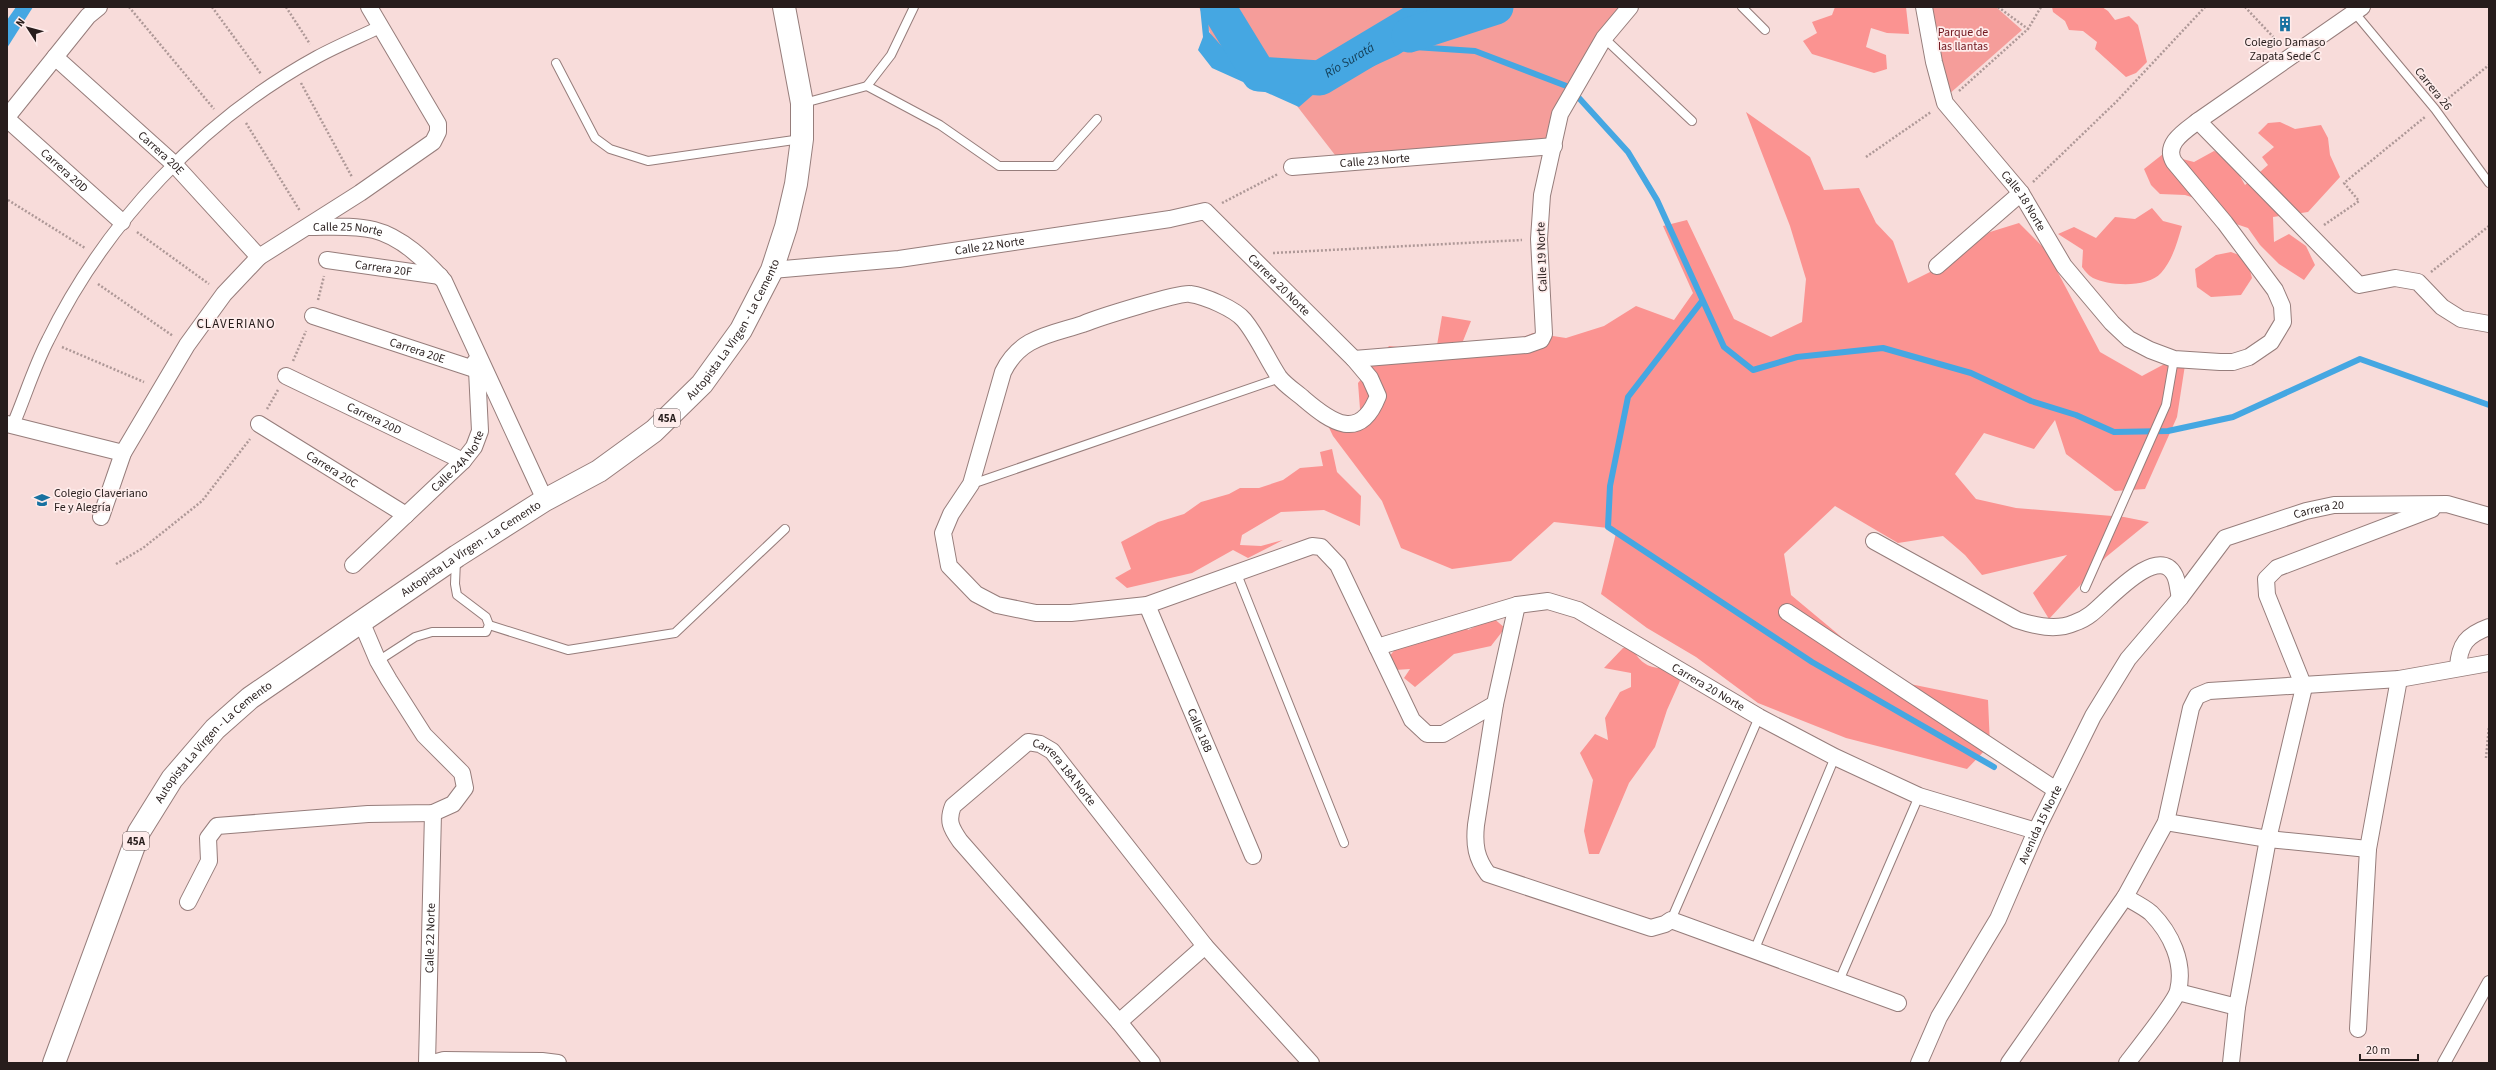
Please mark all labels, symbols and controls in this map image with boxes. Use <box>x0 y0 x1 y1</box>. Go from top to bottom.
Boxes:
north arrow <box>8 8 48 48</box>
text: N <box>12 15 29 30</box>
building icon: Colegio Damaso Zapata Sede C <box>2276 15 2294 33</box>
park label: Parque de las llantas <box>1938 24 1988 55</box>
place label: Colegio Damaso Zapata Sede C <box>2244 34 2326 65</box>
water label: Río Suratá <box>1321 38 1378 82</box>
street label: Carrera 26 <box>2410 64 2456 114</box>
street label: Carrera 20E <box>134 127 188 178</box>
street label: Carrera 20D <box>37 144 92 196</box>
street label: Calle 23 Norte <box>1339 149 1410 172</box>
street label: Calle 18 Norte <box>1997 167 2050 234</box>
street label: Calle 25 Norte <box>313 218 385 241</box>
street label: Calle 19 Norte <box>1532 222 1552 292</box>
street label: Calle 22 Norte <box>954 232 1025 259</box>
street label: Carrera 20 Norte <box>1244 250 1314 320</box>
street label: Carrera 20F <box>354 256 413 280</box>
street label: Autopista La Virgen - La Cemento <box>682 257 784 404</box>
district label: CLAVERIANO <box>196 315 276 333</box>
street label: Carrera 20E <box>387 333 448 368</box>
street label: Carrera 20D <box>344 398 405 439</box>
road number: 45A <box>654 409 680 427</box>
street label: Calle 24A Norte <box>427 428 488 496</box>
street label: Carrera 20C <box>303 447 361 492</box>
place label: Colegio Claveriano Fe y Alegría <box>54 485 148 516</box>
school or university icon: Colegio Claveriano Fe y Alegría <box>33 491 51 509</box>
street label: Autopista La Virgen - La Cemento <box>397 496 544 601</box>
street label: Carrera 20 <box>2291 496 2344 523</box>
street label: Carrera 20 Norte <box>1669 659 1748 715</box>
street label: Autopista La Virgen - La Cemento <box>151 677 275 806</box>
street label: Calle 18B <box>1183 706 1217 755</box>
street label: Carrera 18A Norte <box>1031 734 1100 809</box>
street label: Avenida 15 Norte <box>2014 782 2066 867</box>
road number: 45A <box>123 832 149 850</box>
street label: Calle 22 Norte <box>421 903 439 973</box>
scale bar <box>2360 1036 2418 1062</box>
text: 20 m <box>2366 1042 2390 1059</box>

